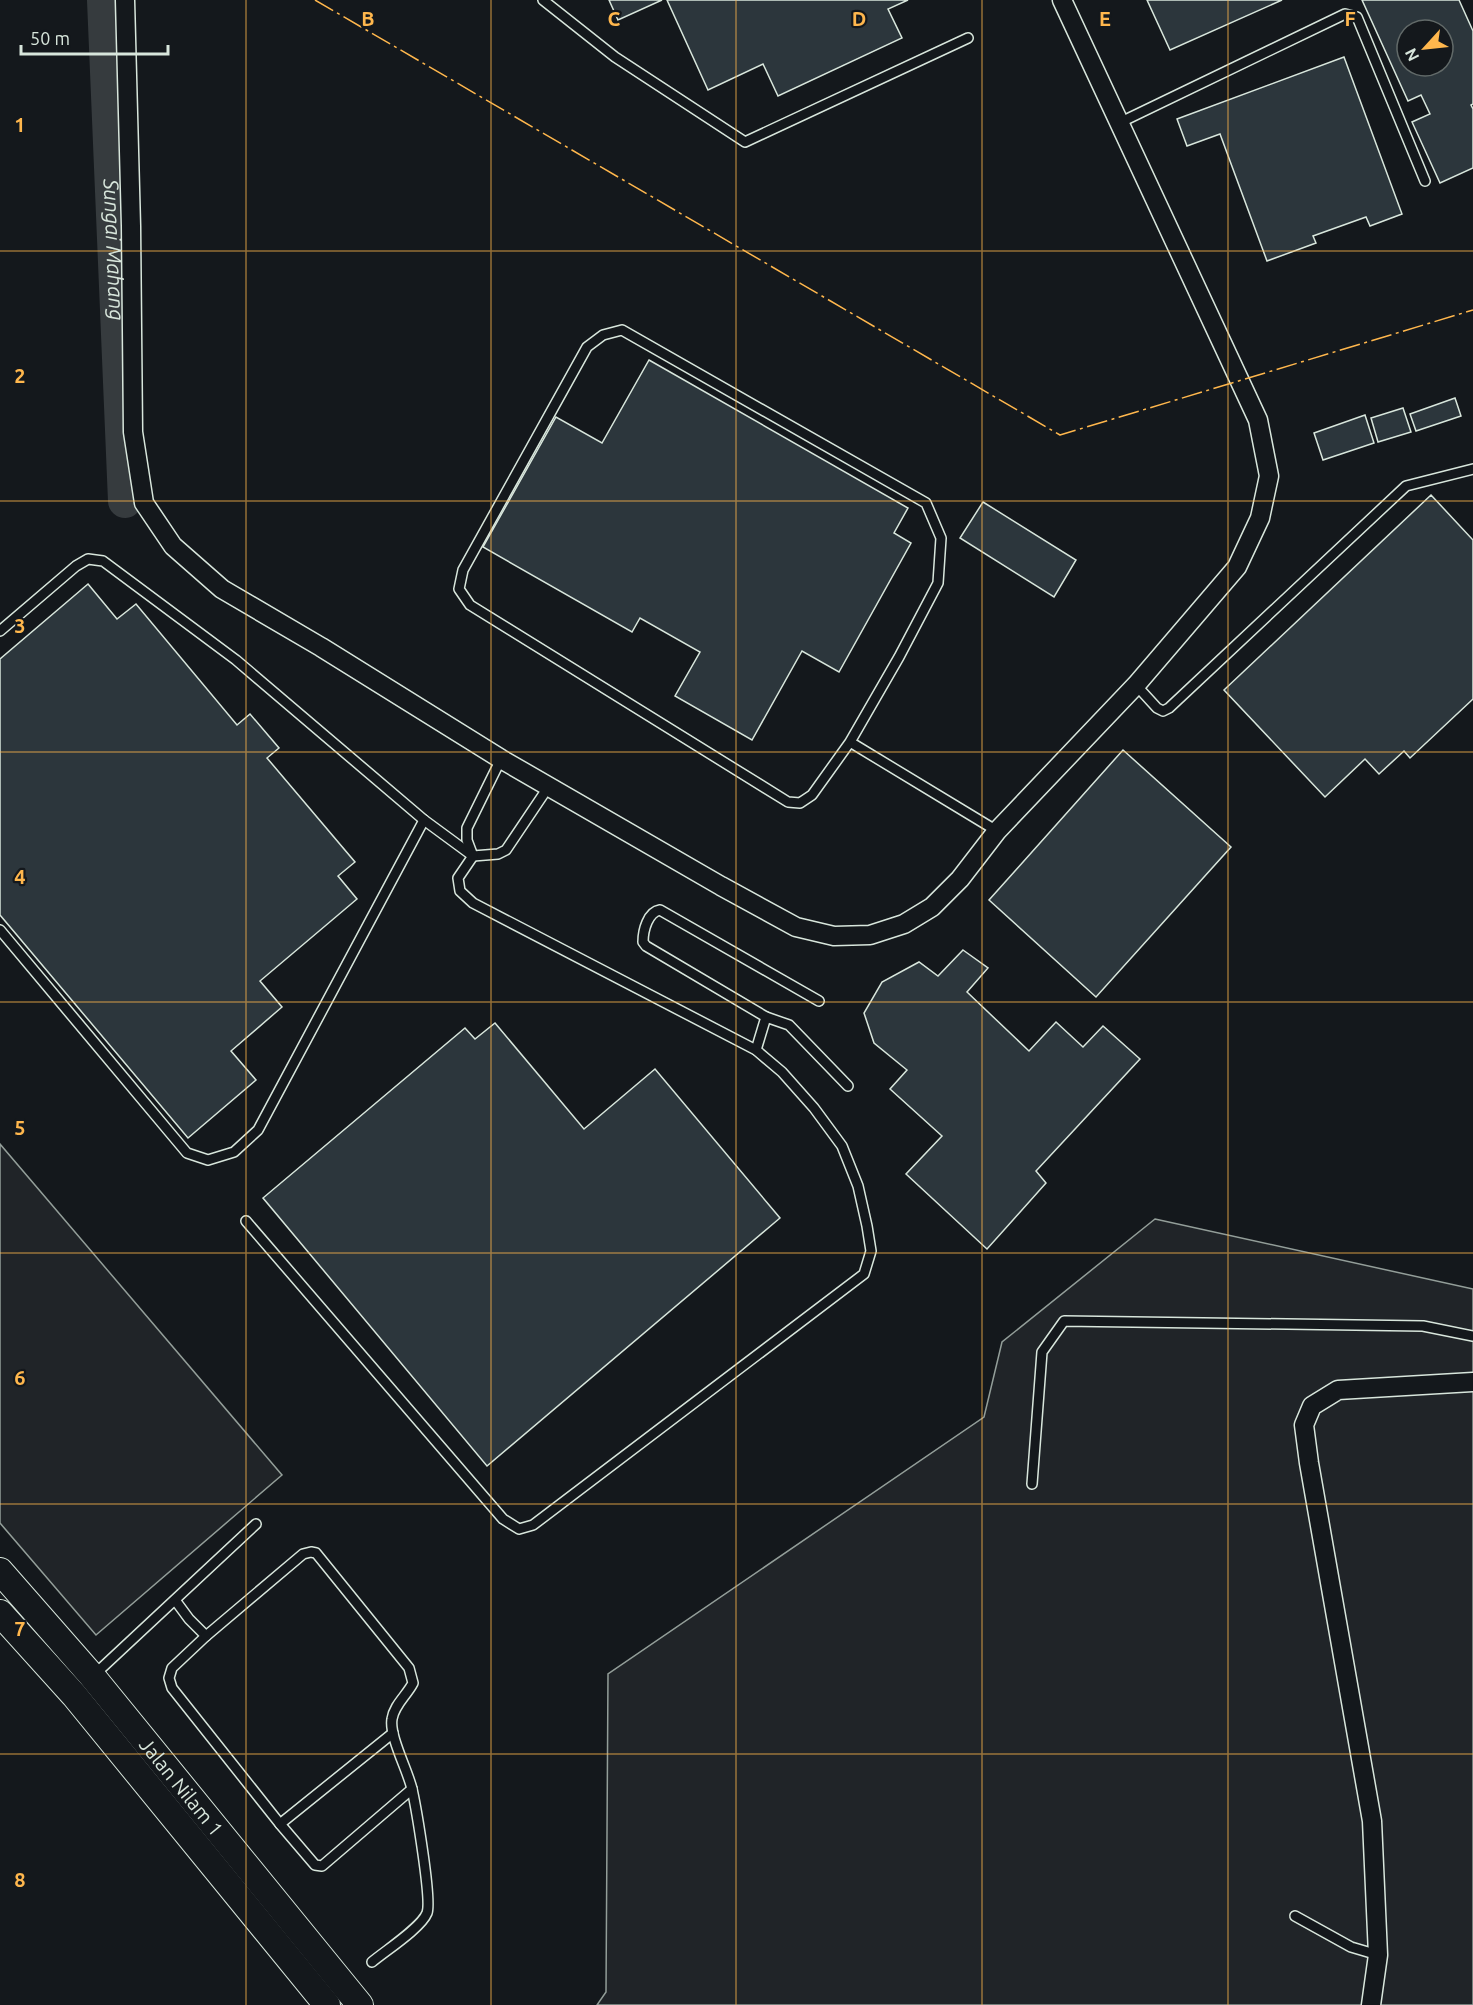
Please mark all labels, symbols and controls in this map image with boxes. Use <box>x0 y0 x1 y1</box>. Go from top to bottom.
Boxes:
text: B <box>361 7 375 30</box>
text: C <box>608 7 621 30</box>
text: D <box>852 7 866 30</box>
text: E <box>1099 7 1111 30</box>
text: F <box>1344 7 1356 30</box>
scale bar <box>21 18 168 56</box>
north arrow <box>1395 18 1455 78</box>
text: 50 m <box>30 28 70 48</box>
text: N <box>1401 45 1422 64</box>
text: 1 <box>14 113 26 136</box>
water label: Sungai Mahang <box>99 177 129 321</box>
text: 2 <box>14 364 26 387</box>
text: 3 <box>14 614 26 637</box>
text: 4 <box>14 865 26 888</box>
text: 5 <box>14 1116 26 1139</box>
text: 6 <box>14 1366 26 1389</box>
text: 7 <box>14 1617 26 1640</box>
street label: Jalan Nilam 1 <box>135 1733 229 1840</box>
text: 8 <box>14 1868 26 1891</box>

